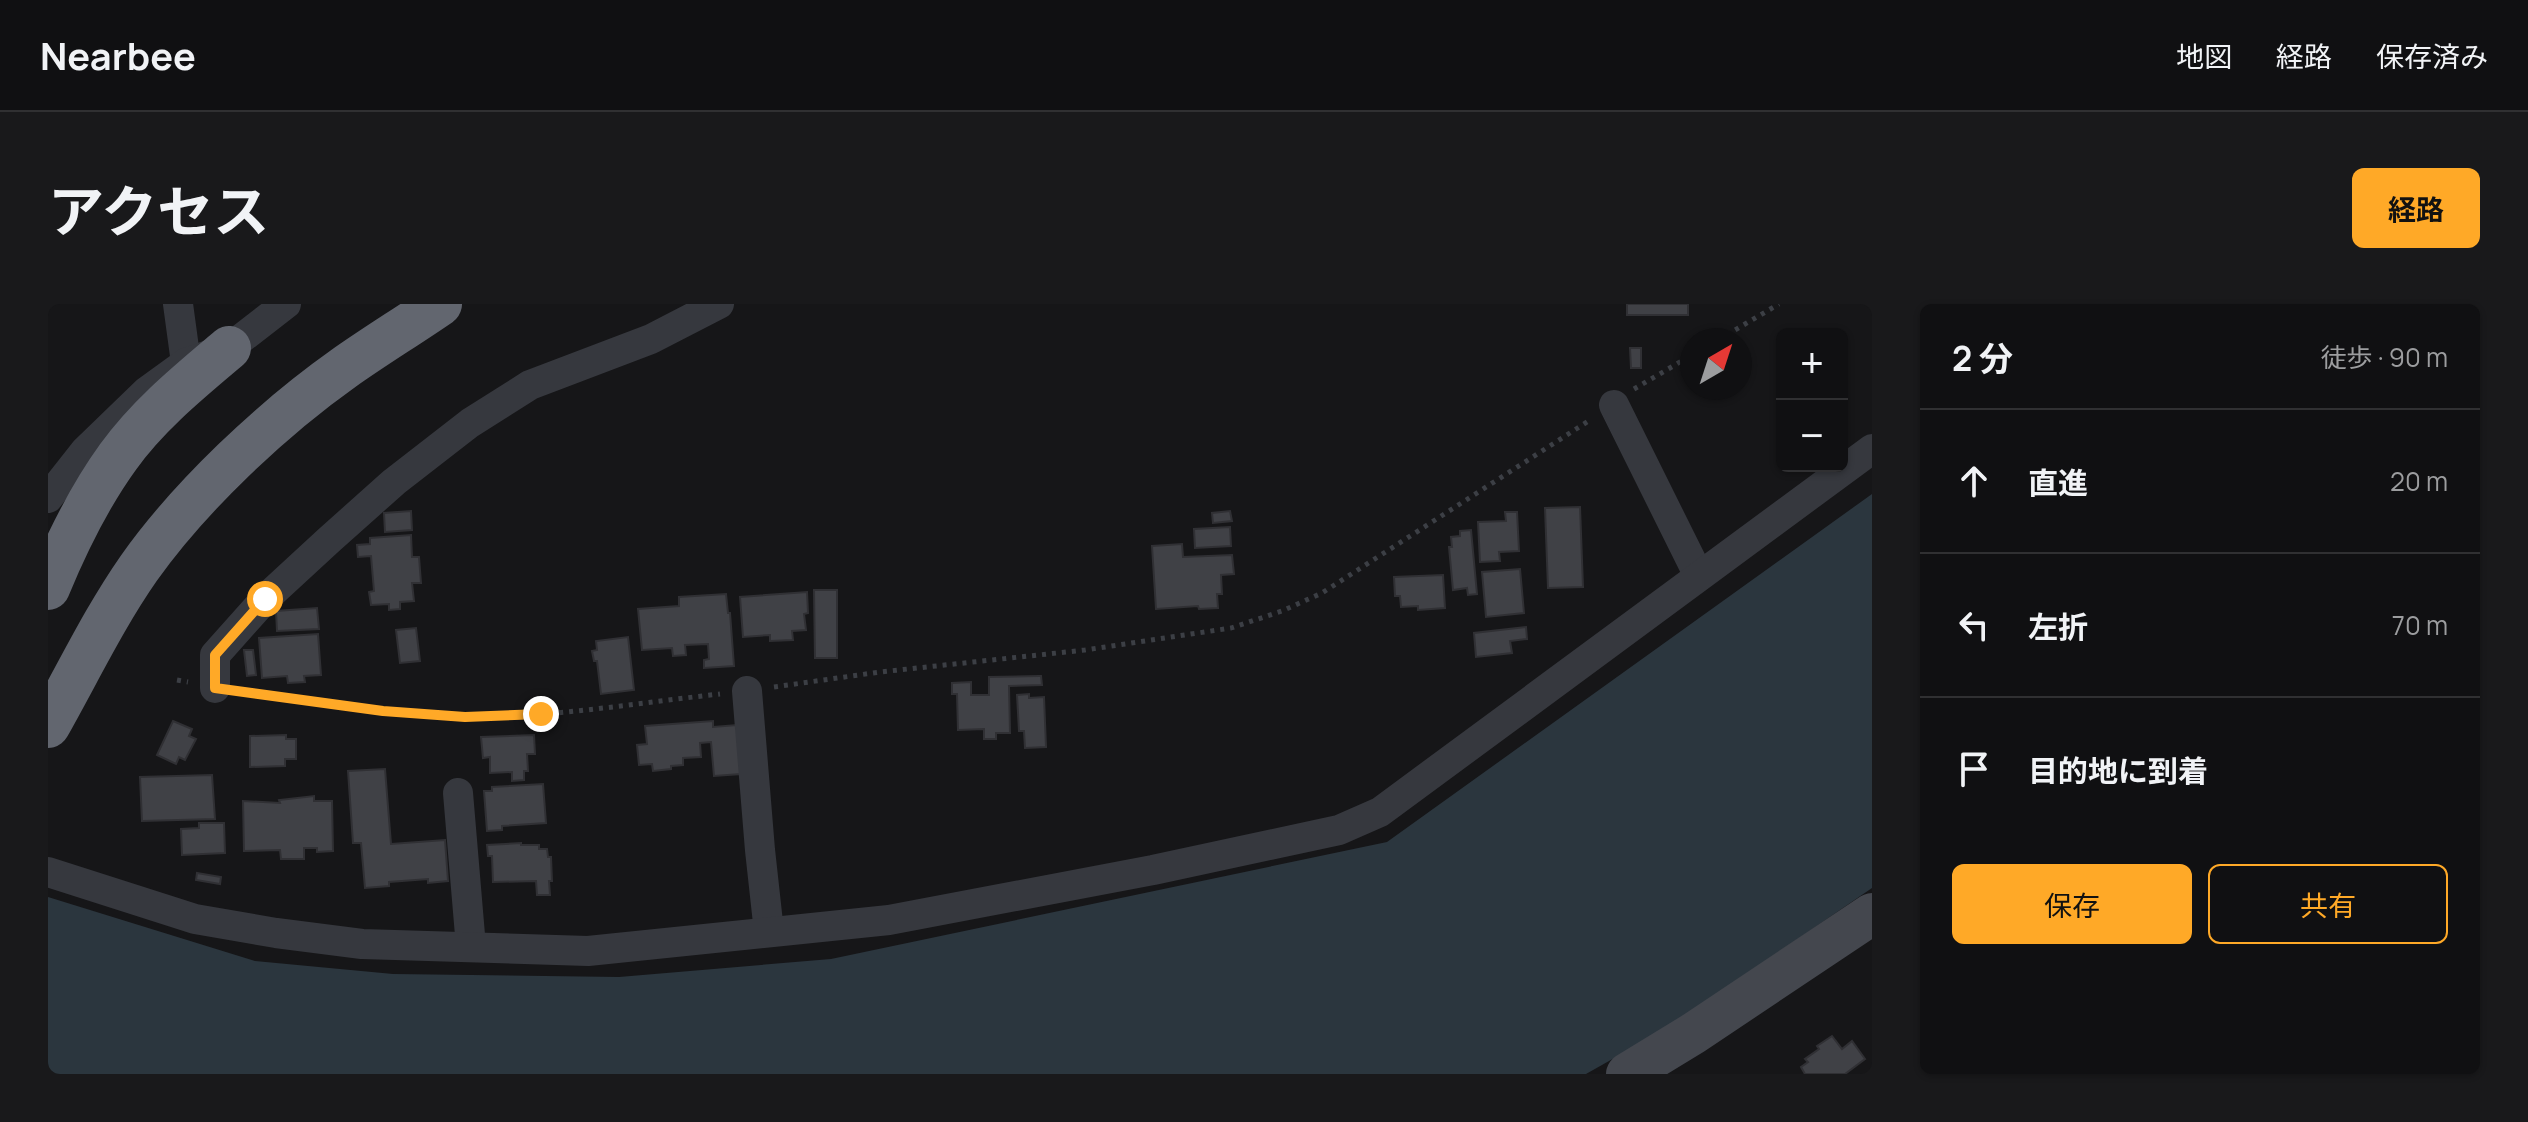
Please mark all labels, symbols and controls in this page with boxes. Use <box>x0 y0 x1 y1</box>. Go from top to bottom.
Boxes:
text: Nearbee <box>40 29 196 81</box>
text: 地図 <box>2176 37 2232 75</box>
text: 経路 <box>2276 37 2332 75</box>
text: 保存済み <box>2376 37 2488 75</box>
button: 経路 <box>2352 168 2480 248</box>
text: アクセス <box>48 172 269 249</box>
north arrow <box>1680 328 1752 400</box>
map controls <box>1776 328 1848 472</box>
button: + <box>1776 328 1848 400</box>
text: 2 分 <box>1952 335 2013 381</box>
text: 徒歩 · 90 m <box>2320 339 2448 375</box>
button: − <box>1776 400 1848 472</box>
icon: ahead <box>1952 459 1996 503</box>
text: 直進 <box>2028 462 2088 503</box>
text: 20 m <box>2390 463 2448 499</box>
route start <box>247 581 283 617</box>
icon: left <box>1952 603 1996 647</box>
text: 左折 <box>2028 606 2088 647</box>
text: 70 m <box>2392 607 2448 643</box>
route end <box>523 696 559 732</box>
icon: arrive <box>1952 747 1996 791</box>
text: 目的地に到着 <box>2028 750 2208 791</box>
button: 保存 <box>1952 864 2192 944</box>
button: 共有 <box>2208 864 2448 944</box>

